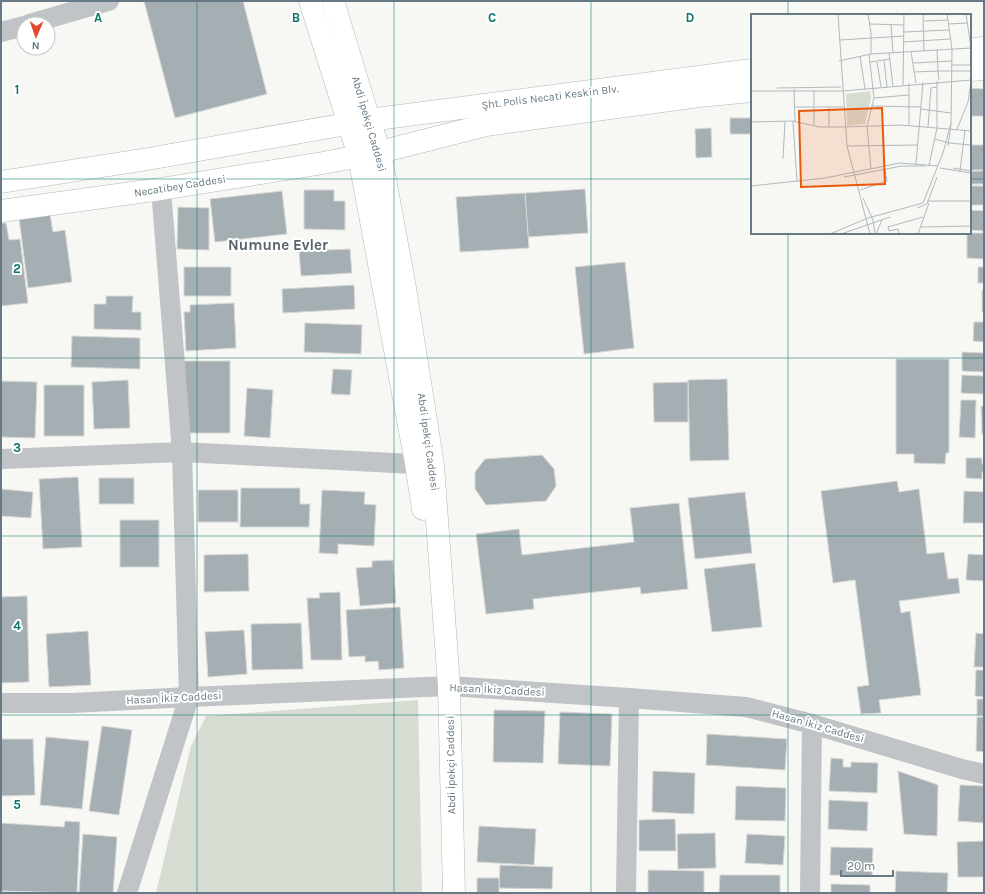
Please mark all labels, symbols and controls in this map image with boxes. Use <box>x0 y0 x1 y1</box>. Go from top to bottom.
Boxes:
text: A <box>94 10 102 25</box>
text: B <box>292 10 300 25</box>
text: C <box>488 10 496 25</box>
text: D <box>686 10 695 25</box>
inset map <box>751 14 971 234</box>
north arrow <box>16 16 56 56</box>
text: N <box>31 39 40 52</box>
street label: Abdi İpekçi Caddesi <box>349 74 390 173</box>
text: 1 <box>15 82 19 97</box>
street label: Şht. Polis Necati Keskin Blv. <box>481 82 619 112</box>
street label: Necatibey Caddesi <box>133 172 227 200</box>
district label: Numune Evler <box>228 236 328 254</box>
text: 2 <box>13 261 21 276</box>
street label: Abdi İpekçi Caddesi <box>415 392 442 492</box>
text: 3 <box>13 440 21 455</box>
text: 4 <box>13 618 21 633</box>
street label: Hasan İkiz Caddesi <box>449 680 545 699</box>
street label: Hasan İkiz Caddesi <box>126 688 222 707</box>
street label: Hasan İkiz Caddesi <box>770 706 866 745</box>
street label: Abdi İpekçi Caddesi <box>443 716 458 814</box>
text: 5 <box>13 797 21 812</box>
scale bar <box>841 852 893 878</box>
text: 20 m <box>847 859 875 873</box>

